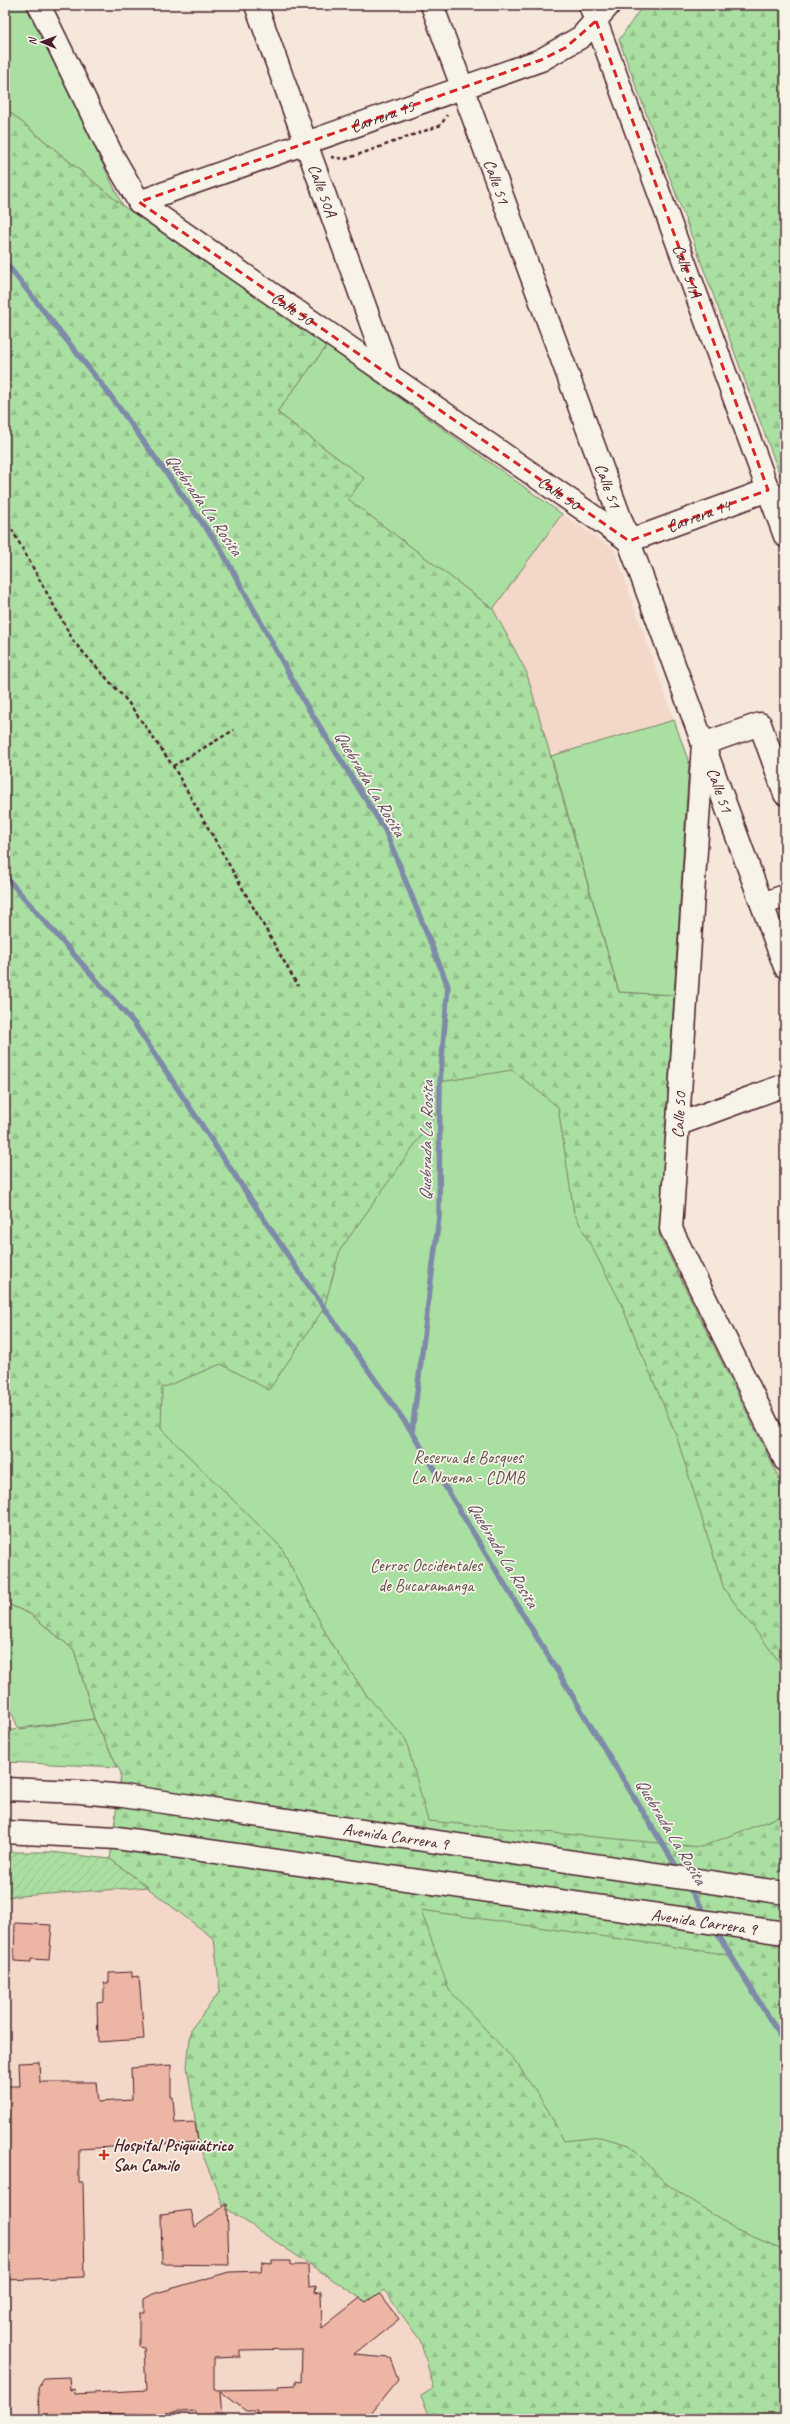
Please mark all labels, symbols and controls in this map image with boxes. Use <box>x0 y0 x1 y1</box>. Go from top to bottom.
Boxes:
north arrow <box>22 22 62 62</box>
text: N <box>25 36 39 45</box>
street label: Carrera 15 <box>348 95 418 137</box>
street label: Calle 51 <box>479 156 515 208</box>
street label: Calle 50A <box>304 161 343 221</box>
street label: Calle 51A <box>668 241 707 301</box>
street label: Calle 50 <box>268 287 319 331</box>
water label: Quebrada La Rosita <box>161 449 248 561</box>
street label: Calle 51 <box>591 460 627 512</box>
street label: Calle 50 <box>534 471 585 515</box>
street label: Carrera 14 <box>664 493 735 537</box>
water label: Quebrada La Rosita <box>330 726 411 842</box>
street label: Calle 51 <box>702 765 738 816</box>
water label: Quebrada La Rosita <box>414 1079 438 1201</box>
street label: Calle 50 <box>667 1090 691 1139</box>
park label: Reserva de Bosques La Novena - CDMB <box>411 1447 526 1488</box>
water label: Quebrada La Rosita <box>463 1497 544 1613</box>
park label: Cerros Occidentales de Bucaramanga <box>370 1555 484 1596</box>
water label: Quebrada La Rosita <box>631 1774 712 1890</box>
street label: Avenida Carrera 9 <box>342 1818 451 1854</box>
street label: Avenida Carrera 9 <box>650 1904 759 1940</box>
place label: Hospital Psiquiátrico San Camilo <box>113 2135 235 2176</box>
marker: Hospital Psiquiátrico San Camilo <box>98 2149 110 2161</box>

